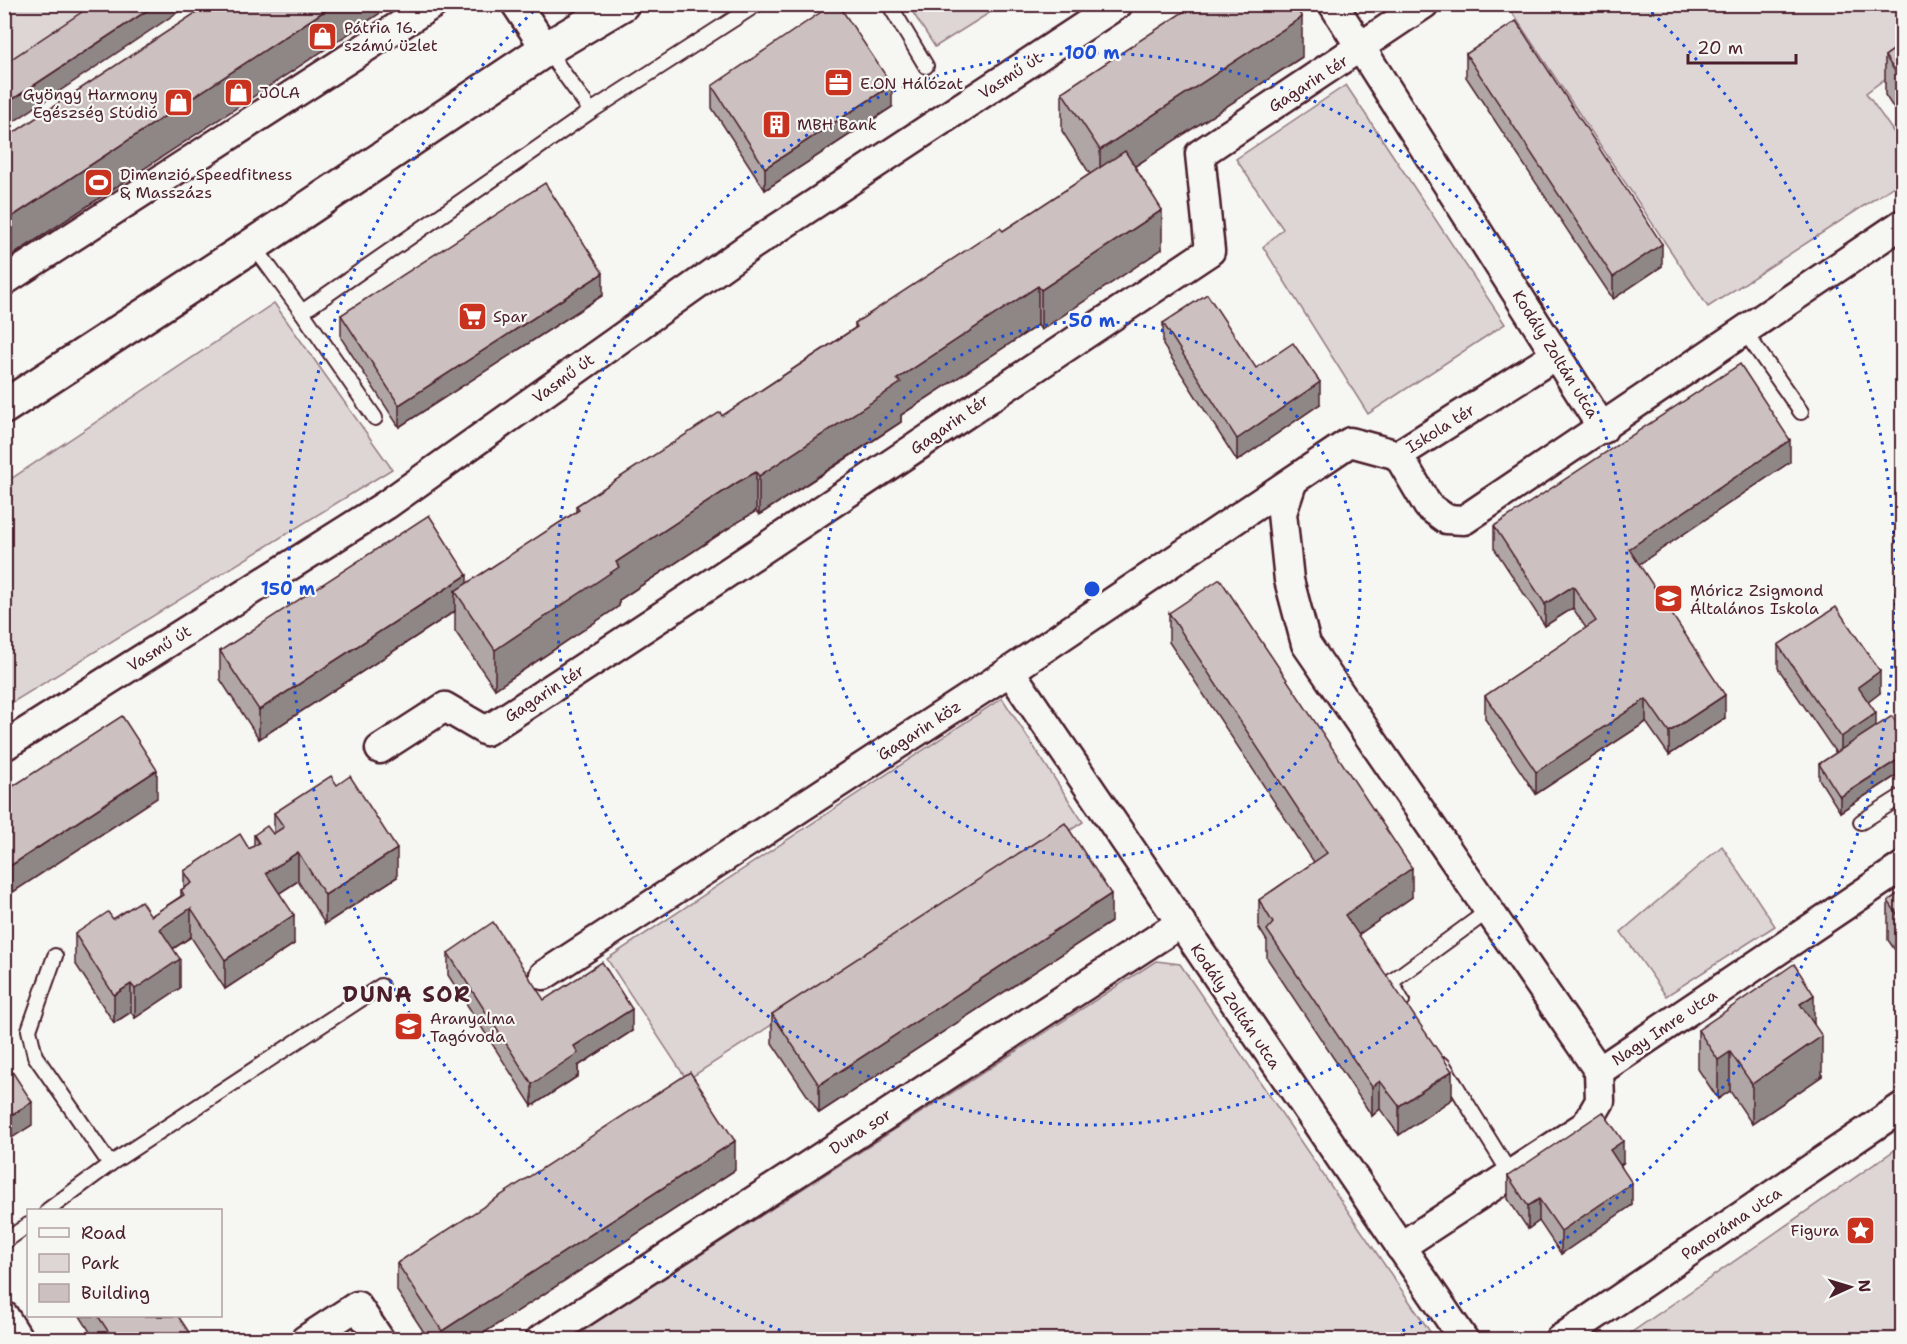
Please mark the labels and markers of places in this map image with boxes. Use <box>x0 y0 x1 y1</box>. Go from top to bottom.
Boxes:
place label: Pátria 16. számú üzlet <box>344 17 438 56</box>
shop icon: Pátria 16. számú üzlet <box>307 20 339 52</box>
office icon: E.ON Hálózat <box>823 67 855 99</box>
place label: E.ON Hálózat <box>860 73 963 94</box>
shop icon: JOLA <box>222 76 254 108</box>
place label: JOLA <box>259 82 300 103</box>
place label: Gyöngy Harmony Egészség Stúdió <box>23 84 158 123</box>
shop icon: Gyöngy Harmony Egészség Stúdió <box>163 87 195 119</box>
building icon: MBH Bank <box>760 108 792 140</box>
place label: MBH Bank <box>797 114 877 135</box>
place label: Dimenzió Speedfitness & Masszázs <box>120 164 292 203</box>
sports icon: Dimenzió Speedfitness & Masszázs <box>83 167 115 199</box>
supermarket icon: Spar <box>456 300 488 332</box>
place label: Spar <box>493 306 528 327</box>
centre of rings <box>1082 579 1102 599</box>
place label: Móricz Zsigmond Általános Iskola <box>1690 580 1823 619</box>
school or university icon: Móricz Zsigmond Általános Iskola <box>1653 583 1685 615</box>
place label: Aranyalma Tagóvoda <box>430 1008 515 1047</box>
school or university icon: Aranyalma Tagóvoda <box>393 1011 425 1043</box>
place icon: Figura <box>1844 1214 1876 1246</box>
place label: Figura <box>1791 1220 1839 1241</box>

